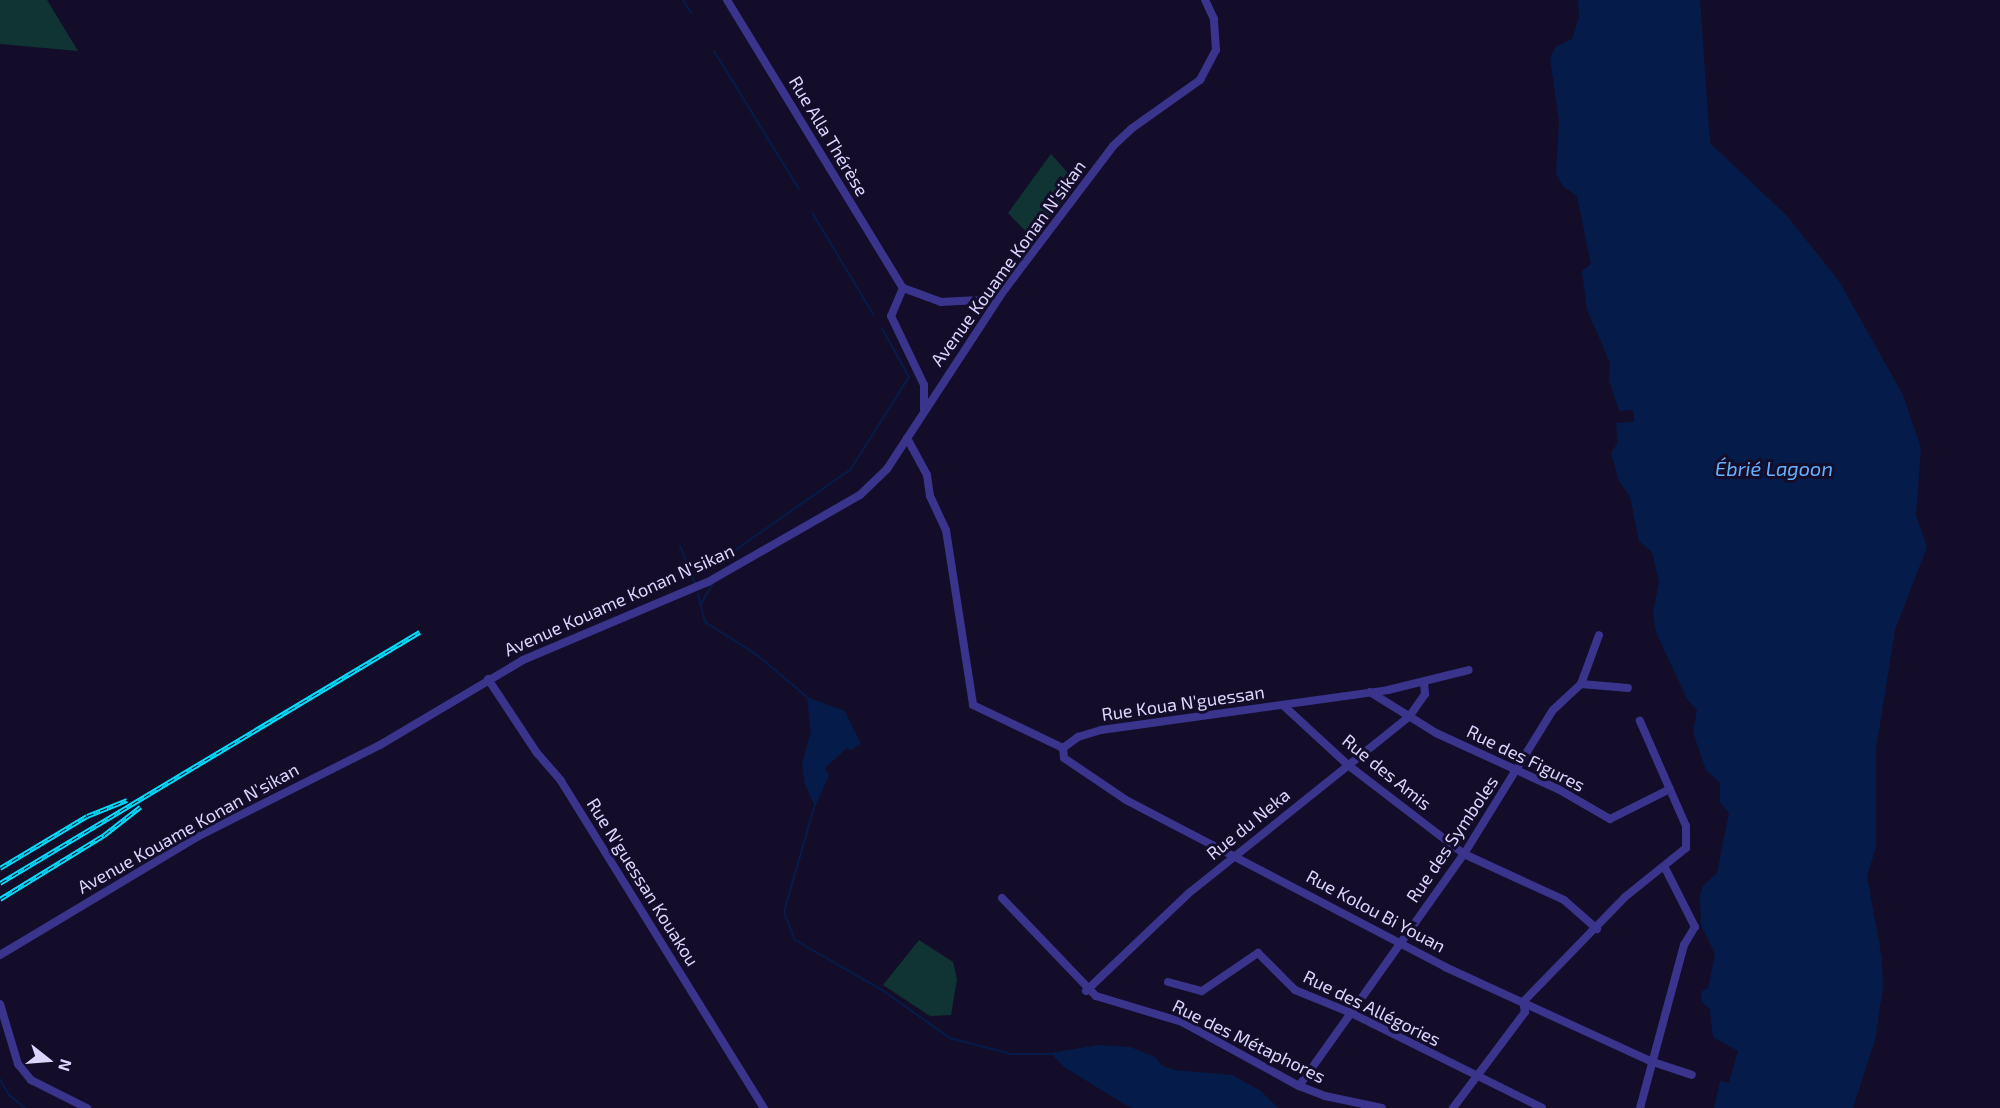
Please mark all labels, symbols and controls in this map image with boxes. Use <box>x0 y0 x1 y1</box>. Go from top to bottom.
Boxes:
street label: Rue Alla Thérèse <box>784 72 874 200</box>
street label: Avenue Kouame Konan N'sikan <box>926 156 1090 370</box>
water label: Ébrié Lagoon <box>1715 456 1833 480</box>
street label: Avenue Kouame Konan N'sikan <box>501 539 737 661</box>
street label: Rue Koua N'guessan <box>1100 681 1266 725</box>
street label: Rue des Figures <box>1464 720 1588 796</box>
street label: Rue des Amis <box>1338 729 1436 815</box>
street label: Avenue Kouame Konan N'sikan <box>74 758 302 898</box>
street label: Rue des Symboles <box>1402 772 1502 906</box>
street label: Rue du Neka <box>1202 784 1294 864</box>
street label: Rue N'guessan Kouakou <box>582 794 704 970</box>
street label: Rue Kolou Bi Youan <box>1302 865 1450 957</box>
street label: Rue des Allégories <box>1300 965 1444 1051</box>
street label: Rue des Métaphores <box>1169 995 1329 1087</box>
north arrow <box>18 1030 78 1090</box>
text: N <box>55 1057 76 1074</box>

